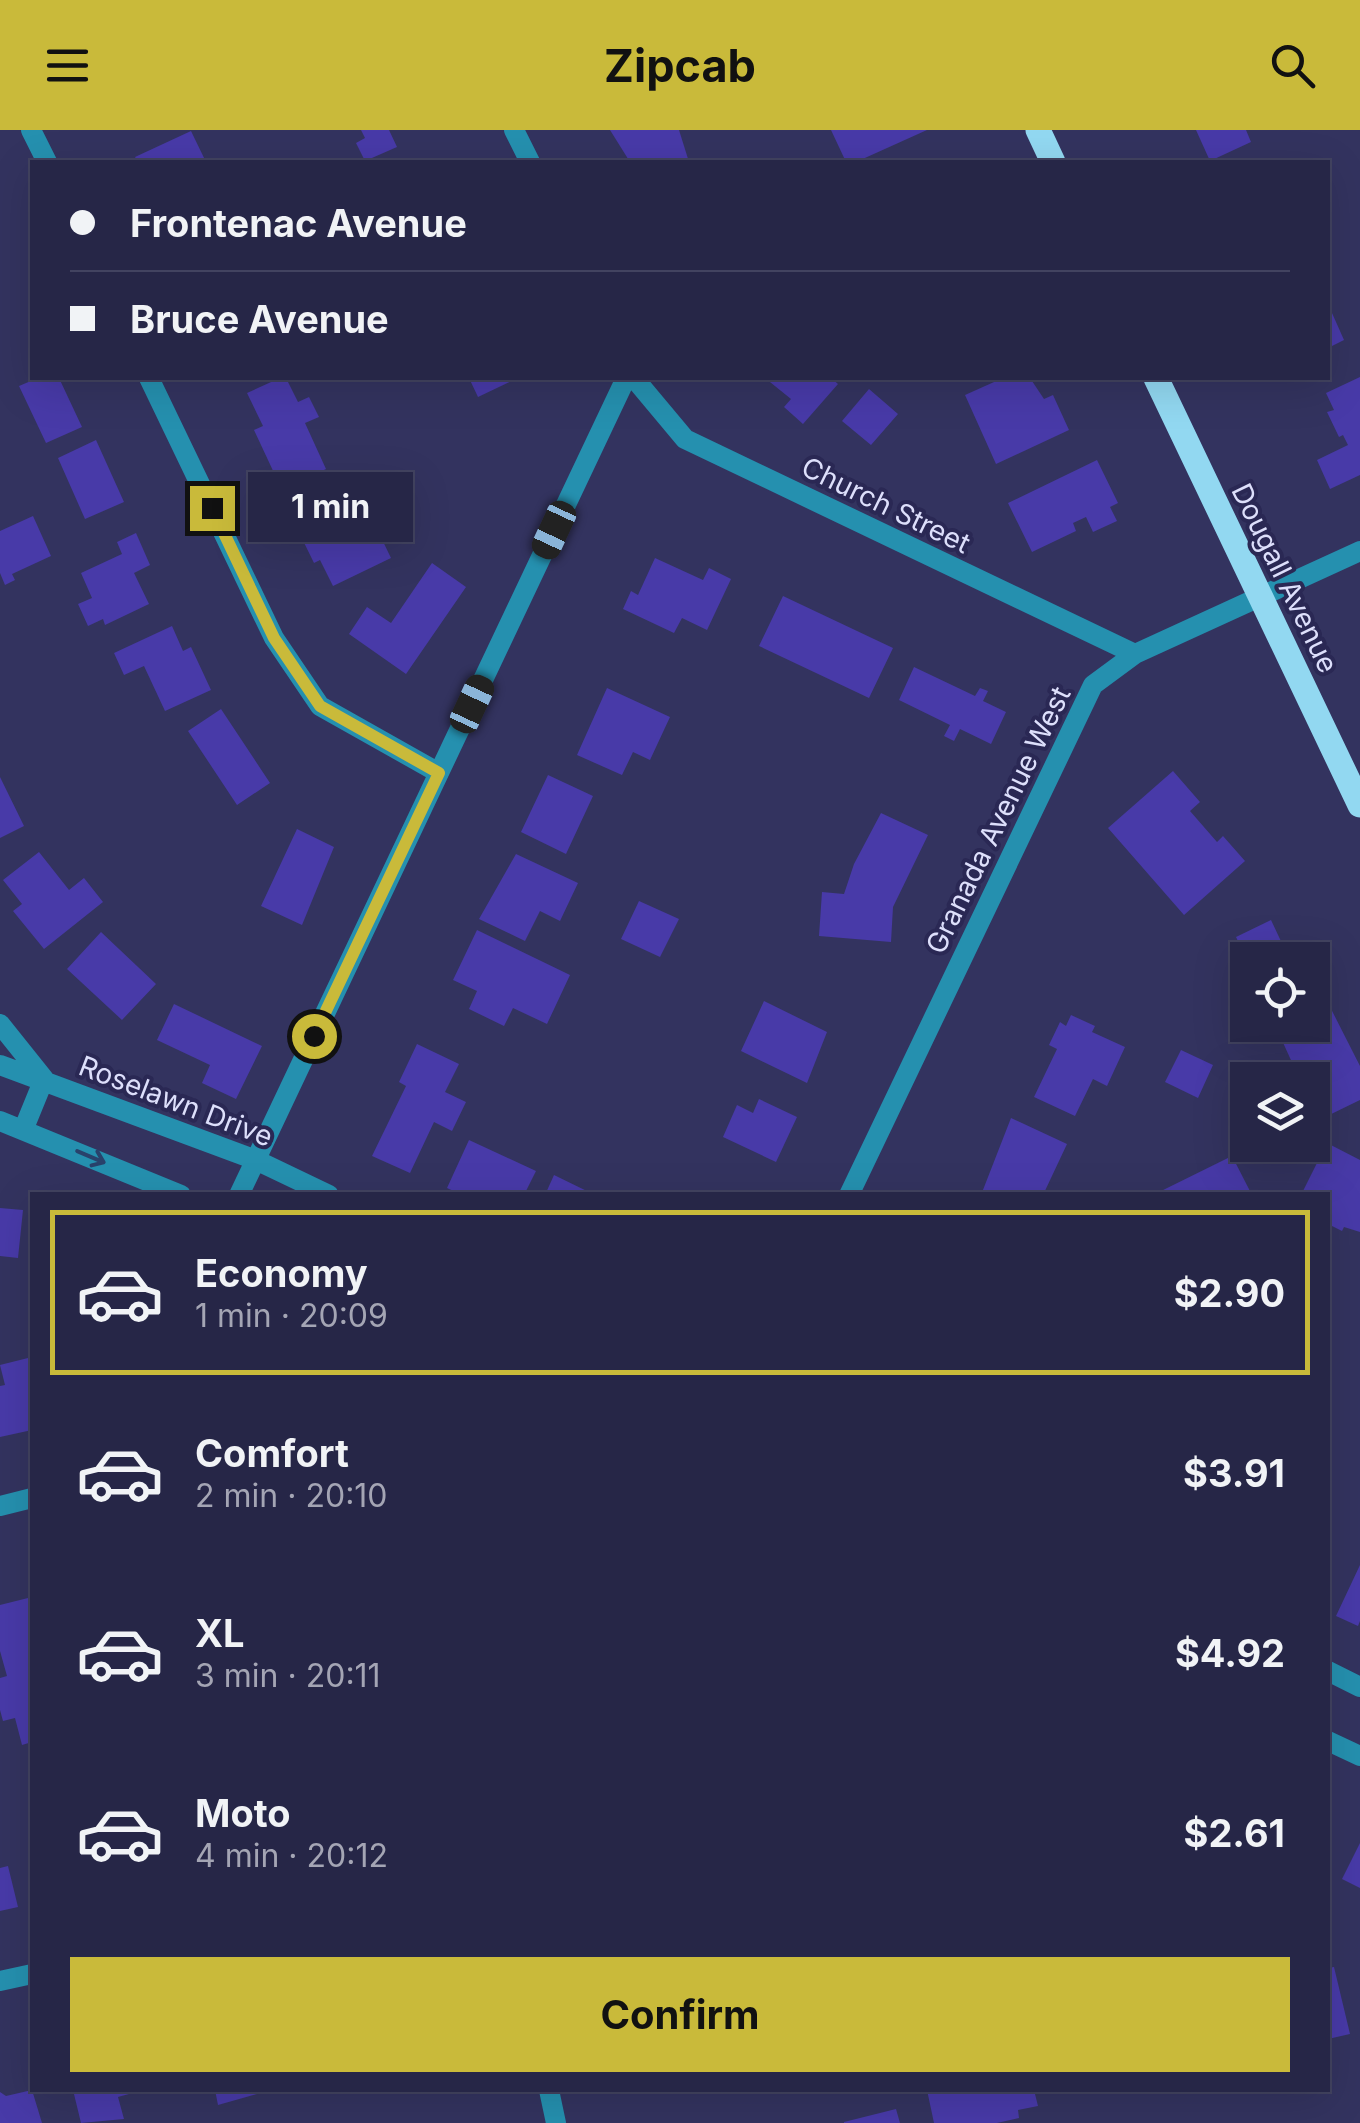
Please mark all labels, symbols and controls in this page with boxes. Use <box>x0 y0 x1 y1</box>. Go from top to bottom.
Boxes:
icon: menu <box>40 38 95 93</box>
text: Zipcab <box>604 38 756 93</box>
icon: search <box>1265 38 1320 93</box>
text: Frontenac Avenue <box>130 200 467 246</box>
text: Bruce Avenue <box>130 296 389 342</box>
street label: Church Street <box>796 450 976 560</box>
callout: 1 min <box>247 473 412 543</box>
street label: Dougall Avenue <box>1225 478 1345 678</box>
route end <box>190 486 235 531</box>
text: 1 min <box>291 487 370 526</box>
car <box>528 496 580 564</box>
car <box>446 670 498 738</box>
street label: Granada Avenue West <box>919 681 1077 959</box>
map controls <box>1230 942 1330 1162</box>
button: locate <box>1230 942 1330 1042</box>
route start <box>292 1014 337 1059</box>
street label: Roselawn Drive <box>74 1048 278 1154</box>
button: layers <box>1230 1062 1330 1162</box>
one-way arrow <box>75 1149 106 1167</box>
icon: car <box>75 1248 165 1338</box>
text: Economy <box>195 1250 368 1296</box>
text: $2.90 <box>1174 1270 1285 1316</box>
text: 1 min · 20:09 <box>195 1296 388 1335</box>
icon: car <box>75 1428 165 1518</box>
text: Comfort <box>195 1430 349 1476</box>
text: $3.91 <box>1183 1450 1285 1496</box>
text: 2 min · 20:10 <box>195 1476 388 1515</box>
icon: car <box>75 1608 165 1698</box>
text: XL <box>195 1610 245 1656</box>
text: $4.92 <box>1175 1630 1285 1676</box>
text: 3 min · 20:11 <box>195 1656 381 1695</box>
icon: car <box>75 1788 165 1878</box>
text: Moto <box>195 1790 291 1836</box>
text: $2.61 <box>1184 1810 1285 1856</box>
text: 4 min · 20:12 <box>195 1836 388 1875</box>
button: Confirm <box>70 1957 1290 2072</box>

